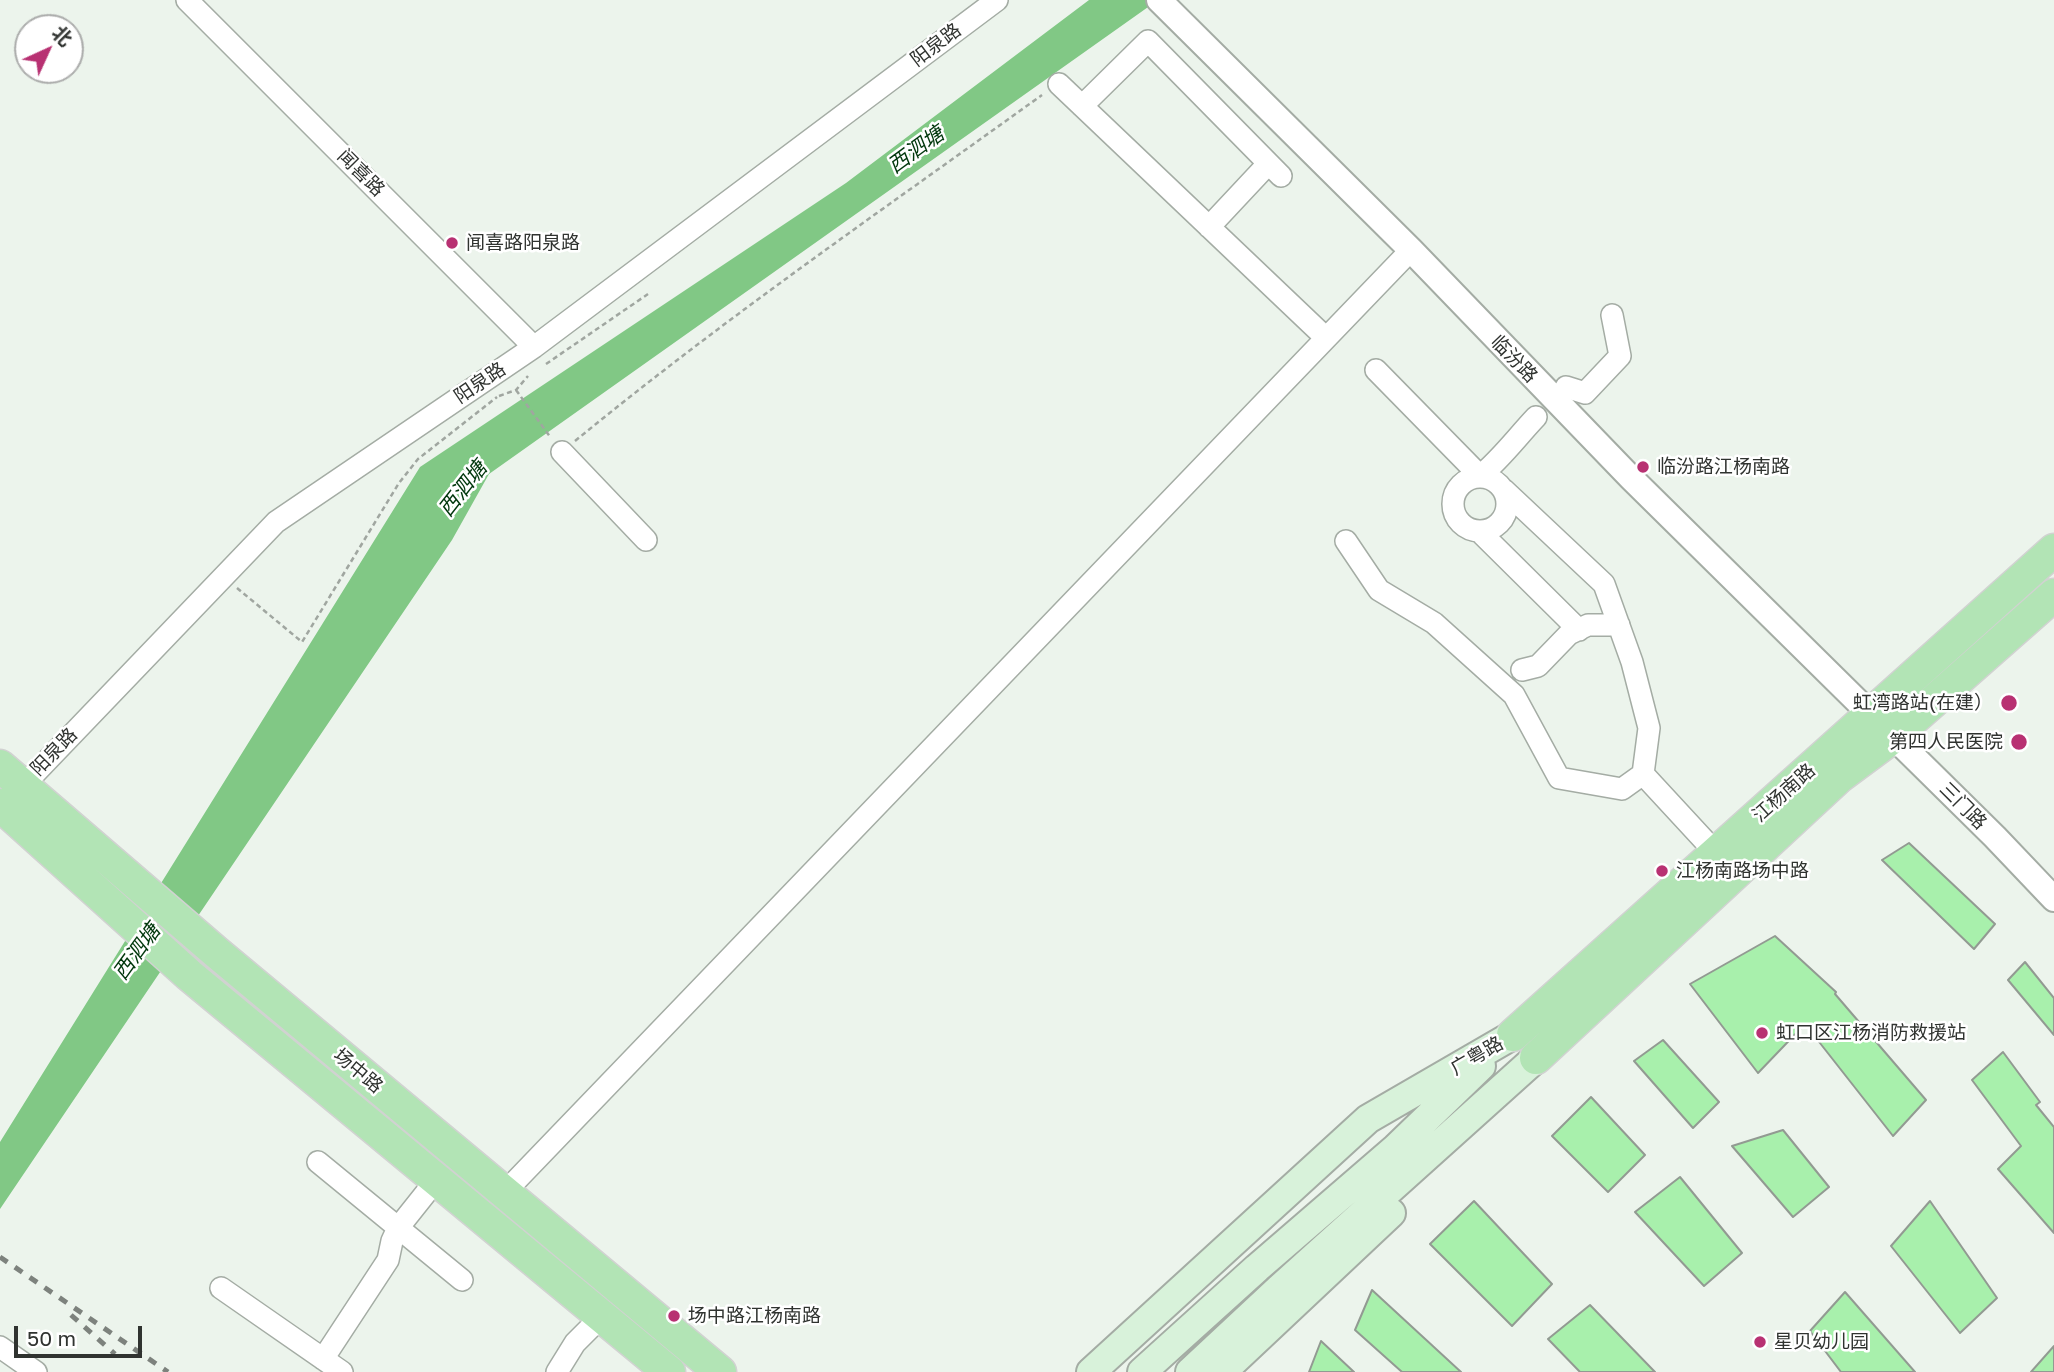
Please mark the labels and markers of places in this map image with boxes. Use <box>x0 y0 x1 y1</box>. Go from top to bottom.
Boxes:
place label: 闻喜路阳泉路 <box>466 232 580 254</box>
marker: 闻喜路阳泉路 <box>444 235 460 251</box>
place label: 临汾路江杨南路 <box>1657 456 1790 478</box>
marker: 临汾路江杨南路 <box>1635 459 1651 475</box>
place label: 虹湾路站(在建） <box>1853 692 1993 714</box>
marker: 虹湾路站(在建） <box>1999 693 2019 713</box>
place label: 第四人民医院 <box>1889 731 2003 753</box>
marker: 第四人民医院 <box>2009 732 2029 752</box>
place label: 江杨南路场中路 <box>1676 860 1809 882</box>
marker: 江杨南路场中路 <box>1654 863 1670 879</box>
place label: 虹口区江杨消防救援站 <box>1776 1022 1966 1044</box>
marker: 虹口区江杨消防救援站 <box>1754 1025 1770 1041</box>
place label: 场中路江杨南路 <box>688 1305 821 1327</box>
marker: 场中路江杨南路 <box>666 1308 682 1324</box>
place label: 星贝幼儿园 <box>1774 1331 1869 1353</box>
marker: 星贝幼儿园 <box>1752 1334 1768 1350</box>

